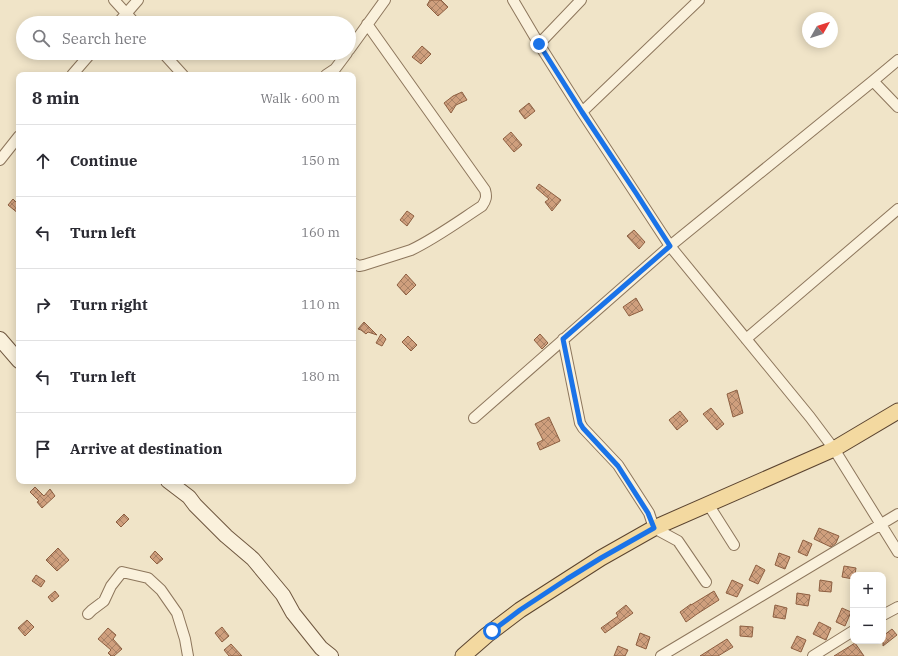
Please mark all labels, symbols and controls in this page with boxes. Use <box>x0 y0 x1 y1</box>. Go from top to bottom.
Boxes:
north arrow <box>802 12 838 48</box>
search box <box>16 16 356 60</box>
icon: search <box>30 27 52 49</box>
text: Search here <box>62 29 147 48</box>
route end <box>530 35 548 53</box>
text: 8 min <box>32 87 80 109</box>
text: Walk · 600 m <box>261 90 340 107</box>
icon: ahead <box>32 150 54 172</box>
text: Continue <box>70 151 137 170</box>
text: 150 m <box>301 152 340 169</box>
icon: left <box>32 222 54 244</box>
text: Turn left <box>70 223 136 242</box>
text: 160 m <box>301 224 340 241</box>
icon: right <box>32 294 54 316</box>
text: Turn right <box>70 295 148 314</box>
text: 110 m <box>301 296 340 313</box>
icon: left <box>32 366 54 388</box>
text: Turn left <box>70 367 136 386</box>
text: 180 m <box>301 368 340 385</box>
icon: arrive <box>32 438 54 460</box>
text: Arrive at destination <box>70 439 222 458</box>
map controls <box>850 572 886 644</box>
button: + <box>850 572 886 608</box>
button: − <box>850 608 886 644</box>
route start <box>483 622 501 640</box>

